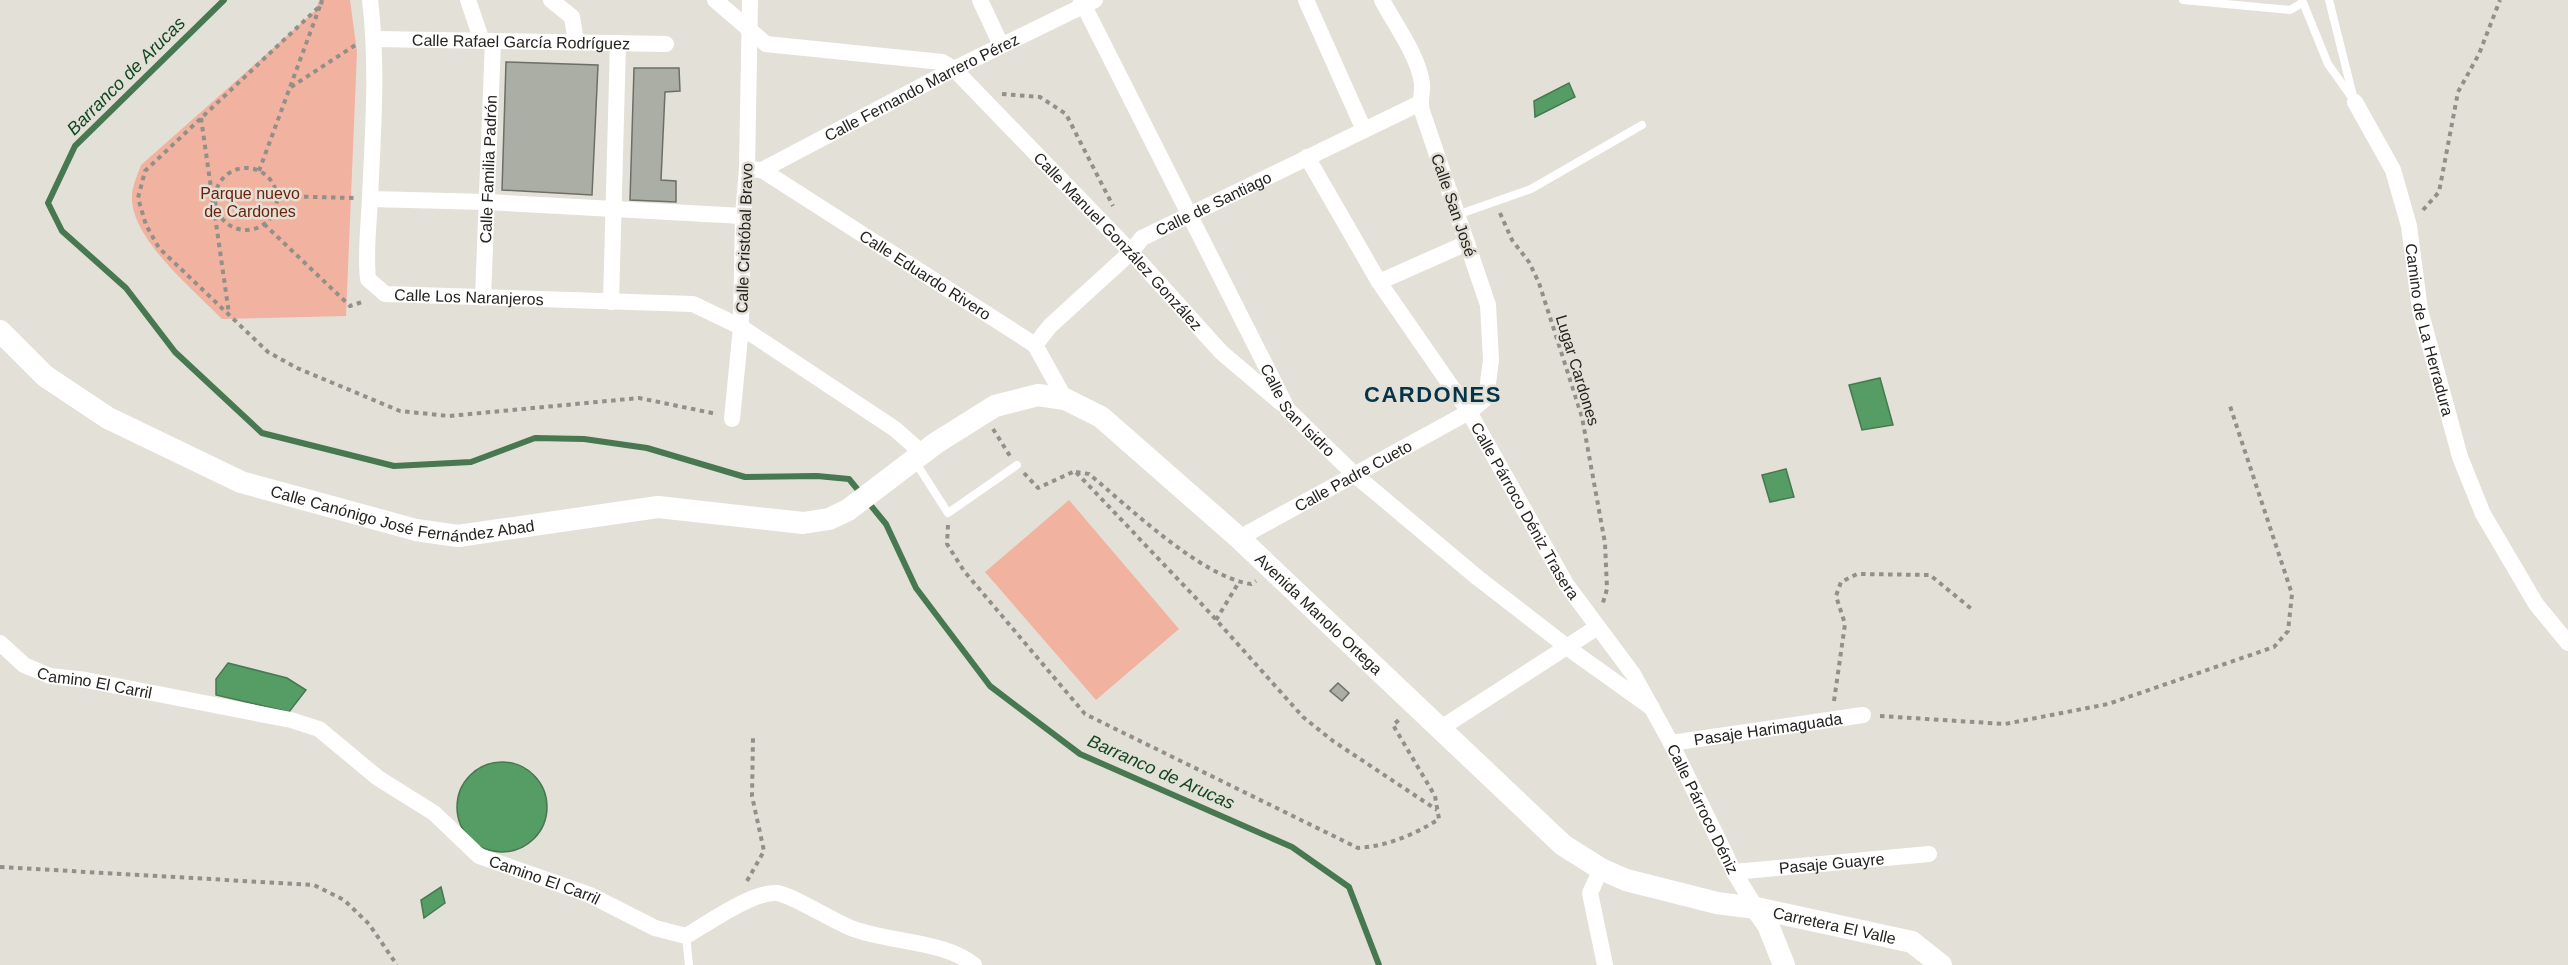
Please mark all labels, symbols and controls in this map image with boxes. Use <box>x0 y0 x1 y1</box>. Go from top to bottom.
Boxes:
water label: Barranco de Arucas <box>63 13 189 139</box>
street label: Calle Fernando Marrero Pérez <box>822 31 1022 145</box>
street label: Calle Rafael García Rodríguez <box>412 32 630 52</box>
street label: Calle Familia Padrón <box>477 95 500 244</box>
street label: Calle Manuel González González <box>1030 149 1205 334</box>
street label: Calle San José <box>1428 152 1479 259</box>
street label: Calle Cristóbal Bravo <box>733 163 756 313</box>
street label: Calle de Santiago <box>1153 169 1274 239</box>
park label: Parque nuevo de Cardones <box>200 185 300 220</box>
street label: Calle Eduardo Rivero <box>856 227 994 323</box>
street label: Camino de La Herradura <box>2402 243 2456 418</box>
street label: Calle Los Naranjeros <box>394 286 544 308</box>
street label: Lugar Cardones <box>1553 313 1602 427</box>
street label: Calle San Isidro <box>1257 361 1338 460</box>
district label: CARDONES <box>1364 382 1502 407</box>
street label: Calle Párroco Déniz Trasera <box>1468 419 1582 603</box>
street label: Calle Padre Cueto <box>1292 437 1415 515</box>
street label: Calle Canónigo José Fernández Abad <box>269 483 536 545</box>
street label: Avenida Manolo Ortega <box>1252 550 1385 678</box>
street label: Camino El Carril <box>34 664 154 702</box>
street label: Pasaje Harimaguada <box>1693 710 1843 749</box>
water label: Barranco de Arucas <box>1085 731 1237 813</box>
street label: Calle Párroco Déniz <box>1664 741 1742 877</box>
street label: Pasaje Guayre <box>1778 850 1885 877</box>
street label: Camino El Carril <box>487 852 603 908</box>
street label: Carretera El Valle <box>1771 904 1897 947</box>

